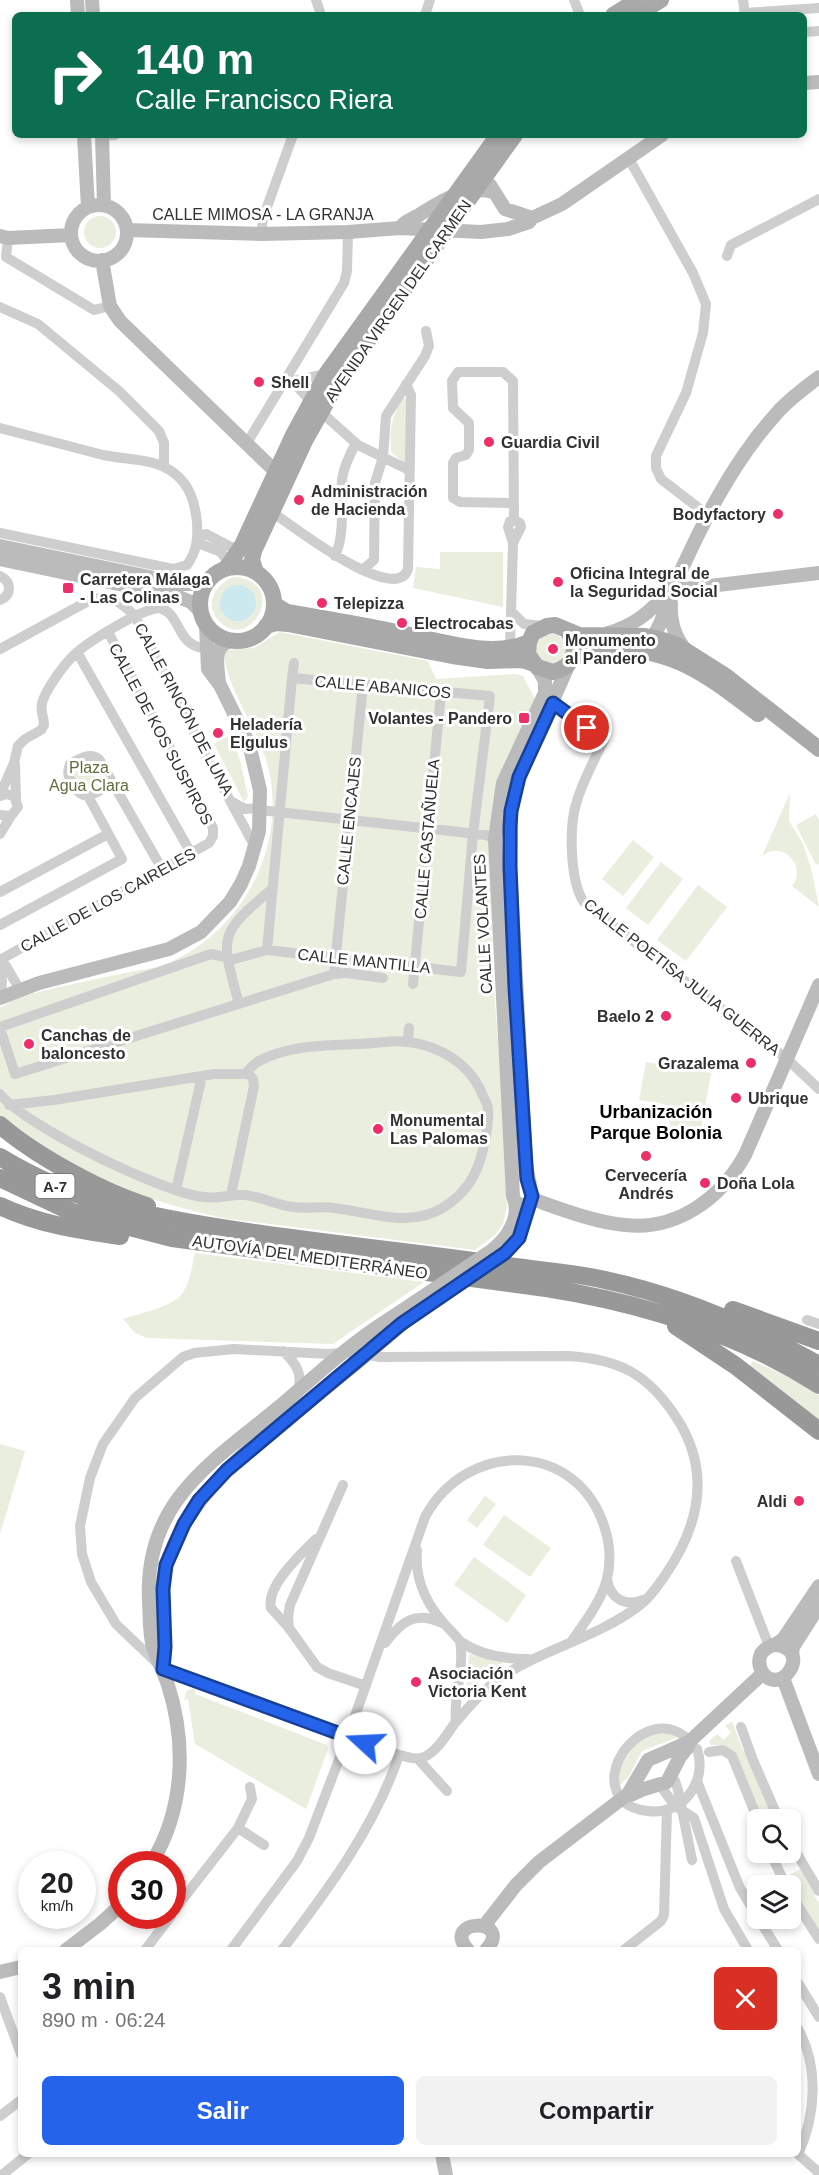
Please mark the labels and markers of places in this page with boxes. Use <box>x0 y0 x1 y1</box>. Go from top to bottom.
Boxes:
place label: Shell <box>271 374 309 391</box>
marker: Shell <box>252 375 266 389</box>
place label: Guardia Civil <box>501 434 600 451</box>
marker: Guardia Civil <box>482 435 496 449</box>
place label: Administración de Hacienda <box>311 483 427 518</box>
marker: Administración de Hacienda <box>292 493 306 507</box>
place label: Bodyfactory <box>673 506 766 523</box>
marker: Bodyfactory <box>771 507 785 521</box>
place label: Oficina Integral de la Seguridad Social <box>570 565 718 600</box>
place label: Carretera Málaga - Las Colinas <box>80 571 210 606</box>
marker: Oficina Integral de la Seguridad Social <box>551 575 565 589</box>
marker: Carretera Málaga - Las Colinas <box>61 581 75 595</box>
place label: Telepizza <box>334 595 404 612</box>
marker: Telepizza <box>315 596 329 610</box>
place label: Electrocabas <box>414 615 514 632</box>
marker: Electrocabas <box>395 616 409 630</box>
place label: Monumento al Pandero <box>565 632 656 667</box>
marker: Monumento al Pandero <box>546 642 560 656</box>
pin <box>561 702 612 753</box>
place label: Volantes - Pandero <box>368 710 512 727</box>
marker: Volantes - Pandero <box>517 711 531 725</box>
place label: Heladería Elgulus <box>230 716 302 751</box>
marker: Heladería Elgulus <box>211 726 225 740</box>
place label: Baelo 2 <box>597 1008 654 1025</box>
marker: Baelo 2 <box>659 1009 673 1023</box>
place label: Canchas de baloncesto <box>41 1027 131 1062</box>
marker: Canchas de baloncesto <box>22 1037 36 1051</box>
place label: Grazalema <box>658 1055 739 1072</box>
marker: Grazalema <box>744 1056 758 1070</box>
place label: Ubrique <box>748 1090 809 1107</box>
marker: Ubrique <box>729 1091 743 1105</box>
place label: Monumental Las Palomas <box>390 1112 488 1147</box>
marker: Monumental Las Palomas <box>371 1122 385 1136</box>
marker: Cervecería Andrés <box>639 1149 653 1163</box>
place label: Cervecería Andrés <box>605 1167 687 1202</box>
place label: Doña Lola <box>717 1175 794 1192</box>
marker: Doña Lola <box>698 1176 712 1190</box>
place label: Aldi <box>757 1493 787 1510</box>
marker: Aldi <box>792 1494 806 1508</box>
place label: Asociación Victoria Kent <box>428 1665 527 1700</box>
marker: Asociación Victoria Kent <box>409 1675 423 1689</box>

